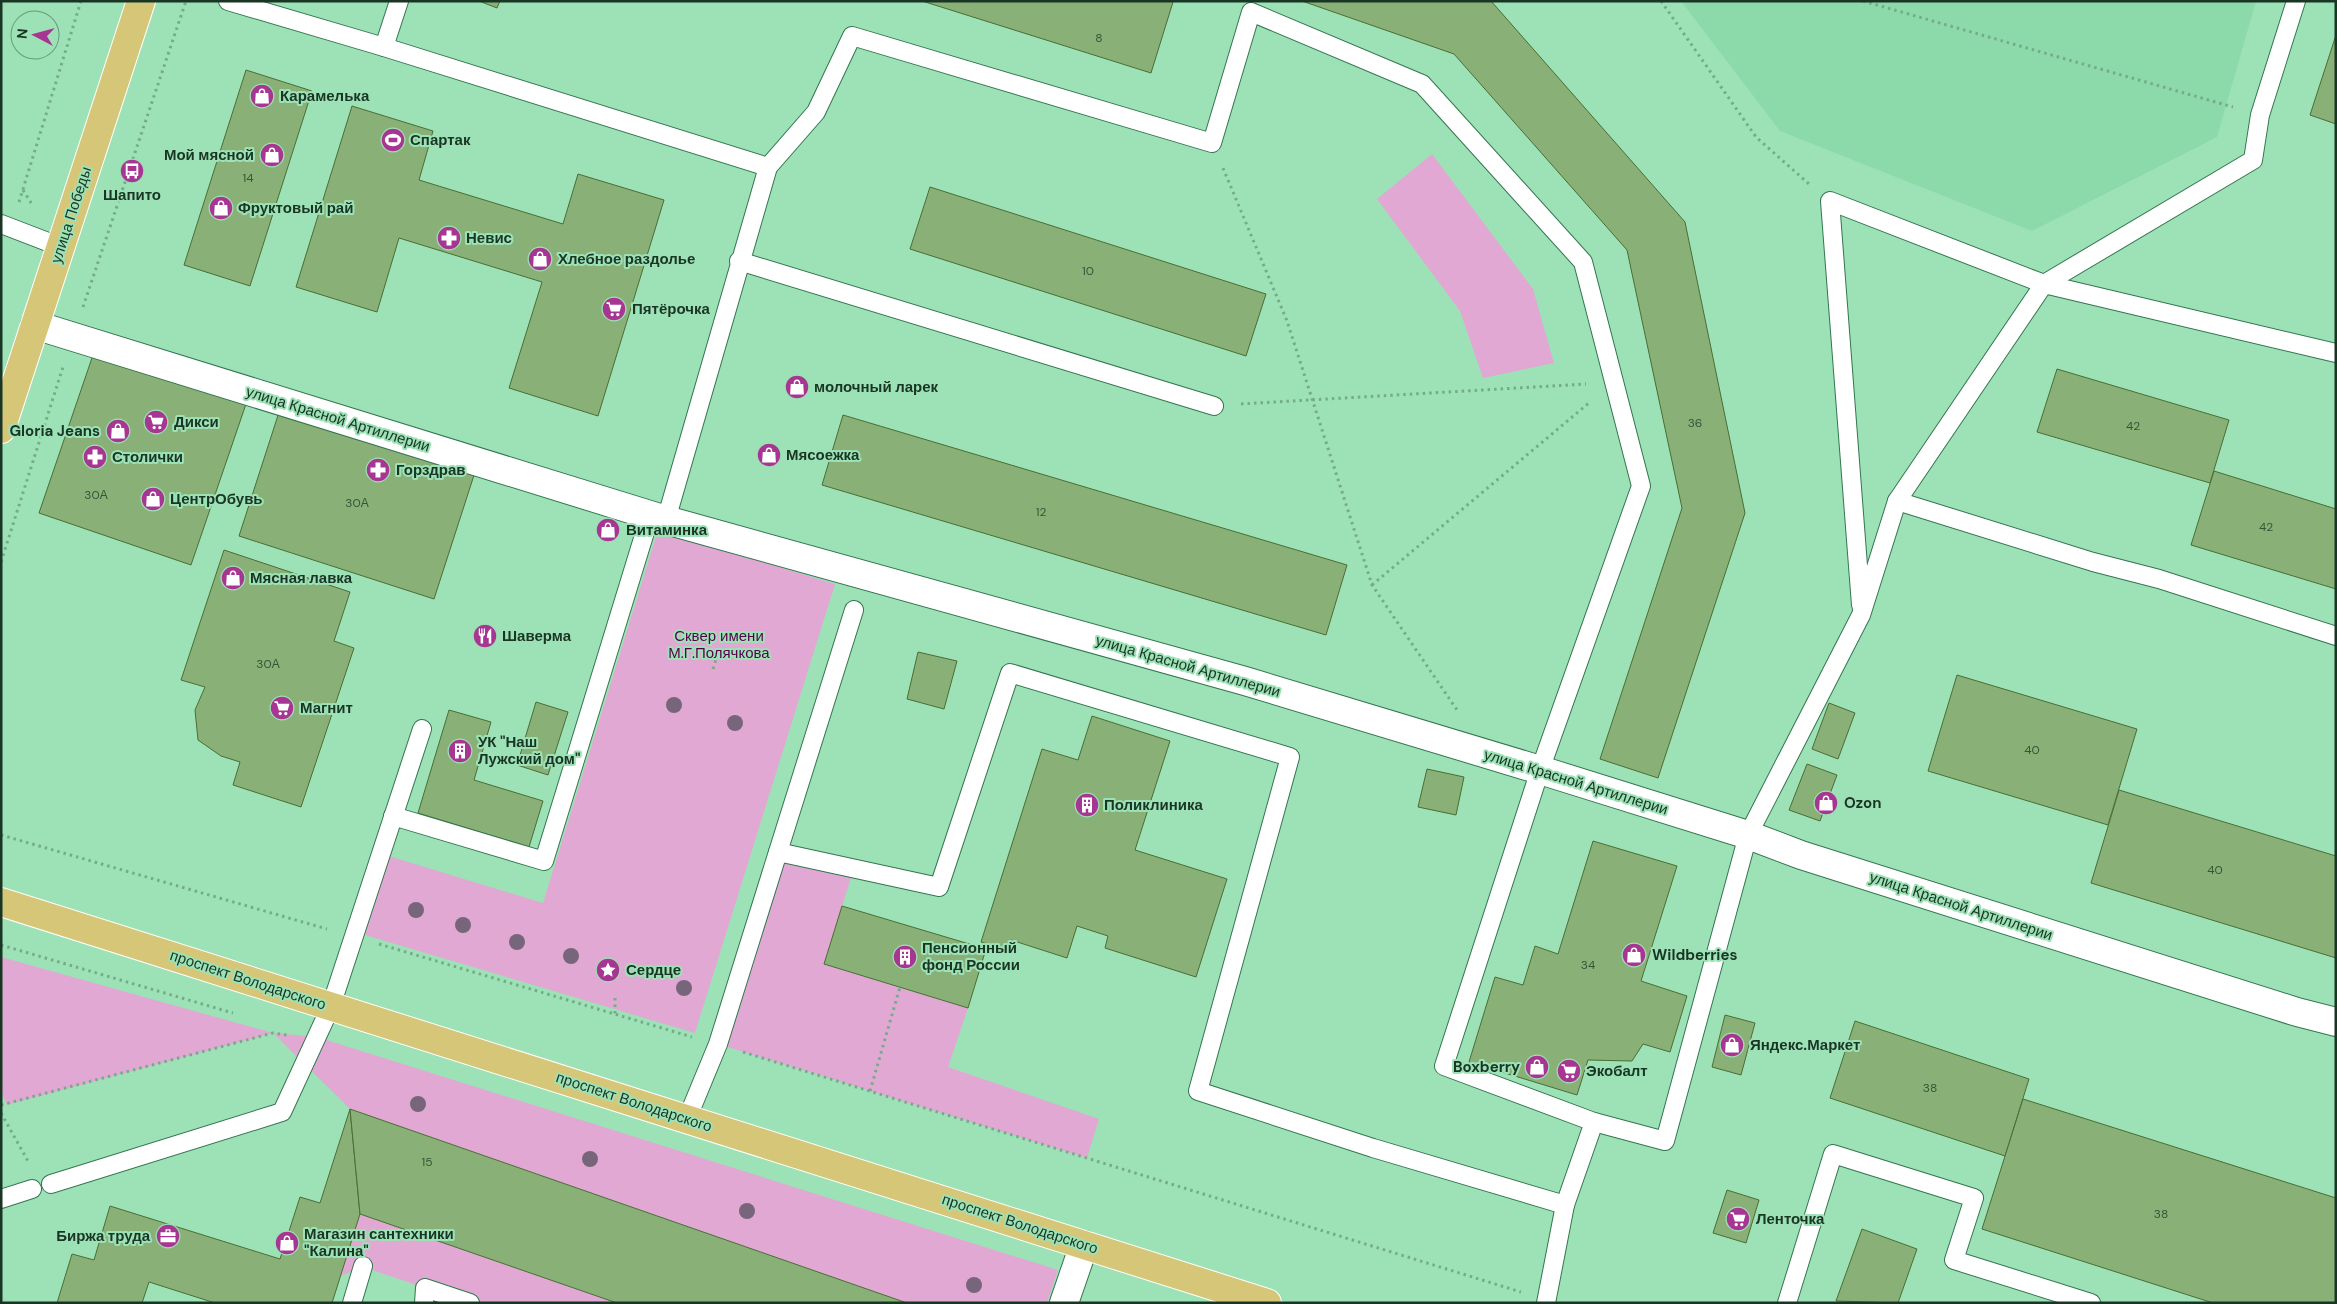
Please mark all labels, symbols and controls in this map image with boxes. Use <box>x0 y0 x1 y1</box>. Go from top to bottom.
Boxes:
north arrow <box>10 10 60 60</box>
text: N <box>13 28 32 40</box>
house number: 8 <box>1095 30 1103 46</box>
shop icon: Карамелька <box>249 83 275 109</box>
place label: Карамелька <box>280 86 370 106</box>
sports icon: Спартак <box>380 127 406 153</box>
place label: Спартак <box>410 130 471 150</box>
shop icon: Мой мясной <box>259 142 285 168</box>
place label: Мой мясной <box>164 145 254 165</box>
bus stop icon: Шапито <box>119 158 145 184</box>
street label: улица Победы <box>46 164 96 266</box>
house number: 14 <box>242 170 254 186</box>
place label: Шапито <box>103 185 161 205</box>
shop icon: Фруктовый рай <box>208 195 234 221</box>
place label: Фруктовый рай <box>238 198 353 218</box>
pharmacy icon: Невис <box>436 225 462 251</box>
place label: Невис <box>466 228 512 248</box>
shop icon: Хлебное раздолье <box>527 246 553 272</box>
place label: Хлебное раздолье <box>558 249 695 269</box>
house number: 10 <box>1082 263 1094 279</box>
supermarket icon: Пятёрочка <box>601 296 627 322</box>
place label: Пятёрочка <box>632 299 710 319</box>
shop icon: молочный ларек <box>784 374 810 400</box>
place label: молочный ларек <box>814 377 939 397</box>
street label: улица Красной Артиллерии <box>244 381 432 457</box>
supermarket icon: Дикси <box>143 409 169 435</box>
place label: Дикси <box>174 412 219 432</box>
house number: 36 <box>1688 415 1702 431</box>
shop icon: Gloria Jeans <box>105 418 131 444</box>
house number: 42 <box>2126 418 2140 434</box>
place label: Gloria Jeans <box>9 421 100 441</box>
shop icon: Мясоежка <box>756 442 782 468</box>
pharmacy icon: Столички <box>82 444 108 470</box>
place label: Мясоежка <box>786 445 860 465</box>
place label: Столички <box>112 447 183 467</box>
pharmacy icon: Горздрав <box>365 457 391 483</box>
place label: Горздрав <box>396 460 466 480</box>
shop icon: ЦентрОбувь <box>140 486 166 512</box>
house number: 30А <box>84 487 108 503</box>
place label: ЦентрОбувь <box>170 489 263 509</box>
house number: 30А <box>345 495 369 511</box>
house number: 12 <box>1036 504 1046 520</box>
shop icon: Витаминка <box>595 517 621 543</box>
house number: 42 <box>2259 519 2273 535</box>
place label: Витаминка <box>626 520 708 540</box>
shop icon: Мясная лавка <box>220 565 246 591</box>
place label: Мясная лавка <box>250 568 353 588</box>
restaurant icon: Шаверма <box>472 623 498 649</box>
place label: Шаверма <box>502 626 572 646</box>
park label: Сквер имени М.Г.Полячкова <box>668 626 770 663</box>
street label: улица Красной Артиллерии <box>1093 630 1283 702</box>
house number: 30А <box>256 656 280 672</box>
supermarket icon: Магнит <box>269 695 295 721</box>
place label: Магнит <box>300 698 353 718</box>
place label: УК "Наш Лужский дом" <box>478 732 580 769</box>
building icon: УК "Наш Лужский дом" <box>447 738 473 764</box>
house number: 40 <box>2024 742 2040 758</box>
street label: улица Красной Артиллерии <box>1482 744 1670 820</box>
shop icon: Ozon <box>1813 790 1839 816</box>
building icon: Поликлиника <box>1074 792 1100 818</box>
place label: Ozon <box>1844 793 1882 813</box>
place label: Поликлиника <box>1104 795 1204 815</box>
house number: 40 <box>2207 862 2223 878</box>
street label: улица Красной Артиллерии <box>1867 867 2055 945</box>
place label: Пенсионный фонд России <box>922 938 1020 975</box>
shop icon: Wildberries <box>1621 942 1647 968</box>
building icon: Пенсионный фонд России <box>892 944 918 970</box>
street label: проспект Володарского <box>167 945 329 1015</box>
place label: Wildberries <box>1652 945 1737 965</box>
place icon: Сердце <box>595 957 621 983</box>
house number: 34 <box>1581 957 1595 973</box>
place label: Сердце <box>626 960 681 980</box>
shop icon: Яндекс.Маркет <box>1719 1032 1745 1058</box>
place label: Яндекс.Маркет <box>1750 1035 1860 1055</box>
shop icon: Boxberry <box>1524 1054 1550 1080</box>
place label: Boxberry <box>1453 1057 1520 1077</box>
supermarket icon: Экобалт <box>1556 1058 1582 1084</box>
place label: Экобалт <box>1586 1061 1648 1081</box>
street label: проспект Володарского <box>553 1067 715 1137</box>
house number: 38 <box>1923 1080 1937 1096</box>
house number: 15 <box>421 1154 433 1170</box>
street label: проспект Володарского <box>939 1189 1101 1259</box>
supermarket icon: Ленточка <box>1725 1206 1751 1232</box>
house number: 38 <box>2154 1206 2168 1222</box>
place label: Ленточка <box>1756 1209 1825 1229</box>
office icon: Биржа труда <box>155 1223 181 1249</box>
place label: Магазин сантехники "Калина" <box>304 1224 454 1261</box>
place label: Биржа труда <box>56 1226 151 1246</box>
shop icon: Магазин сантехники "Калина" <box>274 1230 300 1256</box>

